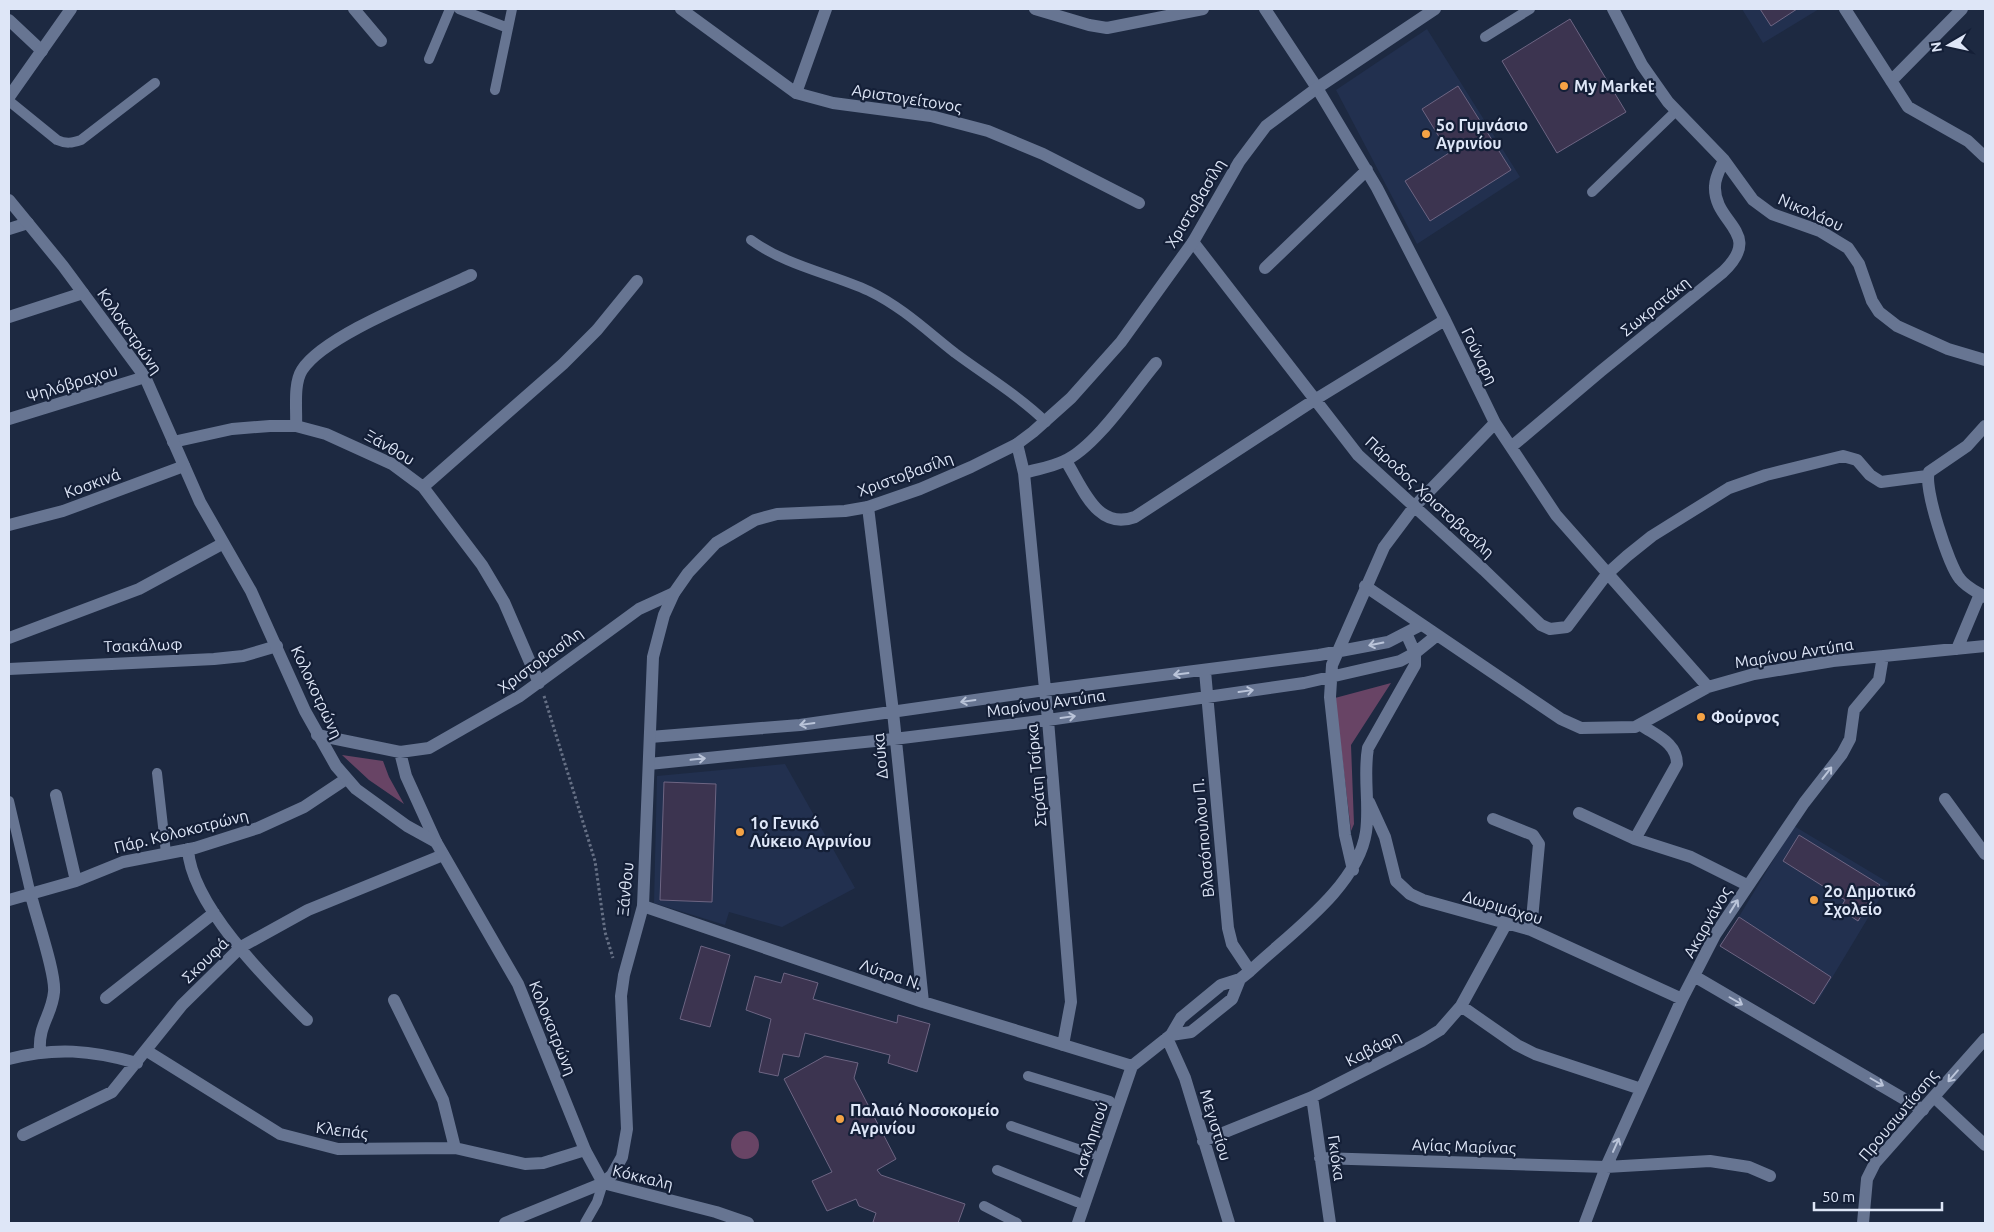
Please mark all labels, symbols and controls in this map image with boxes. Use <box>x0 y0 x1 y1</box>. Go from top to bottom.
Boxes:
north arrow <box>1924 20 1974 70</box>
text: N <box>1927 41 1945 53</box>
place label: My Market <box>1574 77 1655 95</box>
street label: Αριστογείτονος <box>851 80 963 117</box>
marker: My Market <box>1558 80 1570 92</box>
place label: 5ο Γυμνάσιο Αγρινίου <box>1436 116 1528 152</box>
marker: 5ο Γυμνάσιο Αγρινίου <box>1420 128 1432 140</box>
street label: Χριστοβασίλη <box>1161 155 1229 251</box>
street label: Νικολάου <box>1776 190 1846 234</box>
street label: Σωκρατάκη <box>1617 273 1693 339</box>
street label: Κολοκοτρώνη <box>94 285 166 377</box>
street label: Γούναρη <box>1458 324 1502 388</box>
street label: Ψηλόβραχου <box>24 361 120 405</box>
street label: Ξάνθου <box>362 426 418 468</box>
street label: Πάροδος Χριστοβασίλη <box>1361 433 1498 562</box>
street label: Χριστοβασίλη <box>855 448 955 500</box>
street label: Κοσκινά <box>62 464 123 501</box>
street label: Χριστοβασίλη <box>494 623 586 697</box>
street label: Τσακάλωφ <box>103 635 183 655</box>
street label: Μαρίνου Αντύπα <box>1733 635 1855 671</box>
one-way arrow <box>1369 640 1385 650</box>
street label: Κολοκοτρώνη <box>288 643 346 741</box>
one-way arrow <box>1174 669 1190 679</box>
street label: Μαρίνου Αντύπα <box>985 686 1107 720</box>
one-way arrow <box>1238 686 1254 696</box>
one-way arrow <box>960 696 976 706</box>
place label: Φούρνος <box>1711 708 1779 727</box>
marker: Φούρνος <box>1695 711 1707 723</box>
one-way arrow <box>1060 712 1076 722</box>
one-way arrow <box>799 719 815 729</box>
street label: Στράτη Τσίρκα <box>1023 722 1049 827</box>
street label: Δούκα <box>869 732 891 780</box>
one-way arrow <box>690 754 706 764</box>
one-way arrow <box>1822 767 1833 780</box>
street label: Βλασόπουλου Π. <box>1189 778 1217 898</box>
street label: Πάρ. Κολοκοτρώνη <box>112 806 250 856</box>
place label: 1ο Γενικό Λύκειο Αγρινίου <box>750 814 871 850</box>
marker: 1ο Γενικό Λύκειο Αγρινίου <box>734 826 746 838</box>
street label: Ξάνθου <box>613 861 637 917</box>
place label: 2ο Δημοτικό Σχολείο <box>1824 882 1916 918</box>
street label: Ακαρνάνος <box>1679 883 1735 961</box>
street label: Δωριμάχου <box>1461 886 1545 928</box>
marker: 2ο Δημοτικό Σχολείο <box>1808 894 1820 906</box>
one-way arrow <box>1729 899 1739 913</box>
street label: Σκουφά <box>178 933 232 986</box>
street label: Λύτρα Ν. <box>858 955 924 993</box>
street label: Κολοκοτρώνη <box>526 978 580 1078</box>
one-way arrow <box>1729 996 1743 1006</box>
street label: Καβάφη <box>1342 1026 1404 1070</box>
street label: Προυσιωτίσσης <box>1855 1066 1942 1165</box>
one-way arrow <box>1947 1069 1959 1082</box>
one-way arrow <box>1869 1078 1883 1088</box>
street label: Μεγιστίου <box>1197 1087 1235 1163</box>
street label: Ασκληπιού <box>1069 1099 1111 1179</box>
place label: Παλαιό Νοσοκομείο Αγρινίου <box>850 1101 999 1137</box>
marker: Παλαιό Νοσοκομείο Αγρινίου <box>834 1113 846 1125</box>
street label: Κλεπάς <box>315 1118 369 1143</box>
street label: Γκιόκα <box>1325 1134 1349 1182</box>
street label: Αγίας Μαρίνας <box>1412 1135 1516 1158</box>
one-way arrow <box>1611 1138 1621 1153</box>
street label: Κόκκαλη <box>611 1161 675 1193</box>
scale bar <box>1814 1180 1942 1212</box>
text: 50 m <box>1822 1188 1855 1205</box>

